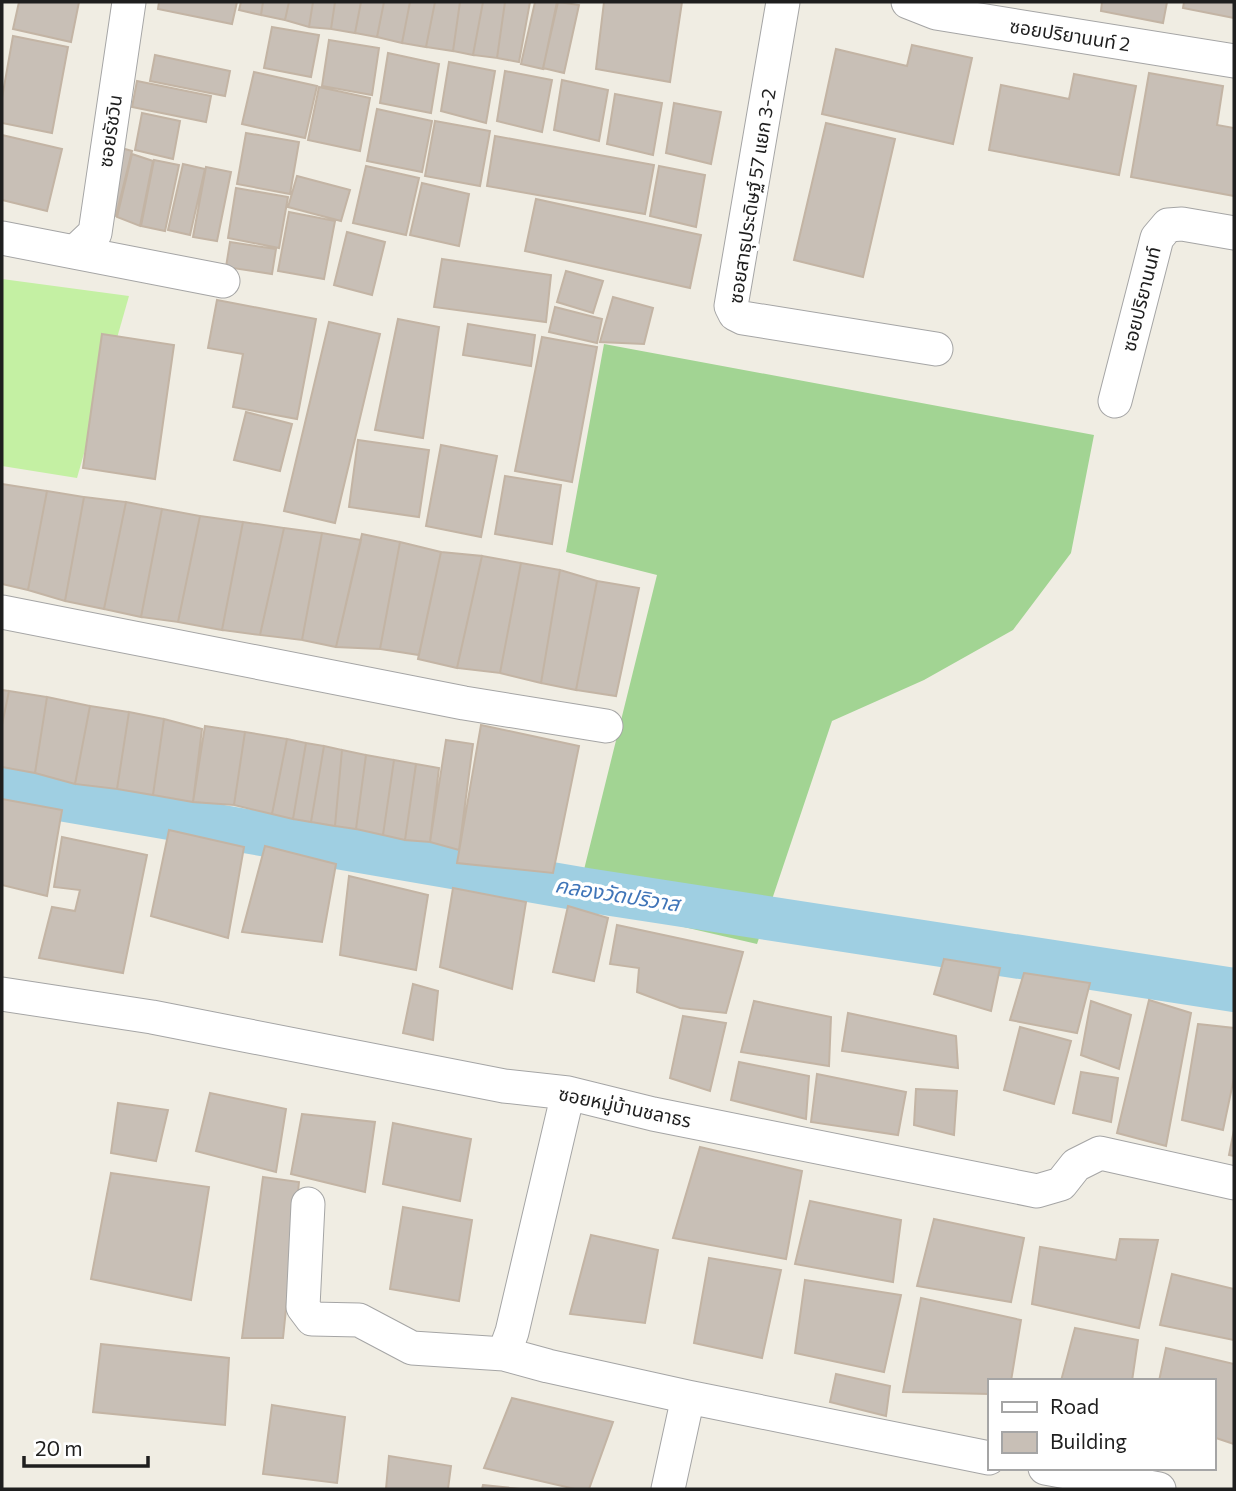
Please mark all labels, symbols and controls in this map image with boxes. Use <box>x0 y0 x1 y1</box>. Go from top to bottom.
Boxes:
street label: ซอยปริยานนท์ 2 <box>1008 14 1132 55</box>
street label: ซอยสาธุประดิษฐ์ 57 แยก 3-2 <box>723 87 781 305</box>
street label: ซอยรัชวิน <box>93 93 126 169</box>
street label: ซอยปริยานนท์ <box>1116 244 1165 354</box>
water label: คลองวัดปริวาส <box>553 871 684 916</box>
street label: ซอยหมู่บ้านชลาธร <box>556 1081 694 1134</box>
legend <box>988 1379 1215 1470</box>
text: Road <box>1050 1393 1099 1418</box>
scale bar <box>24 1424 149 1468</box>
text: Building <box>1050 1428 1127 1453</box>
text: 20 m <box>35 1435 83 1460</box>

